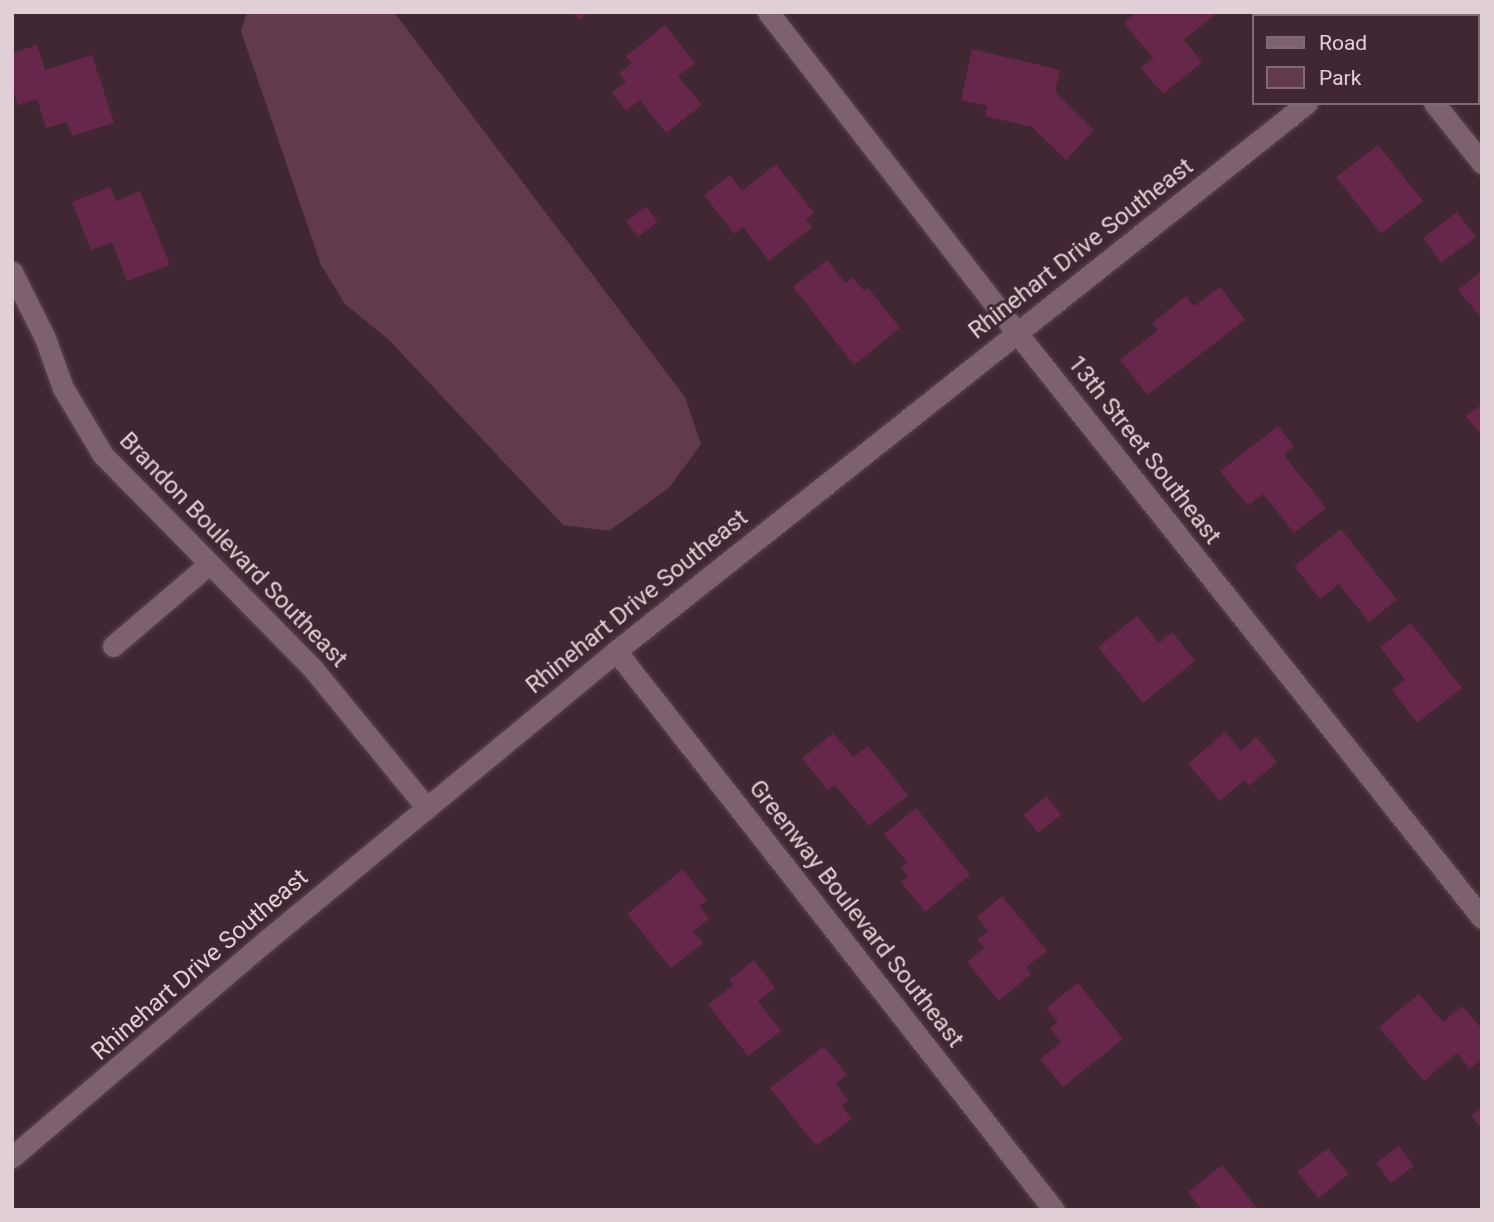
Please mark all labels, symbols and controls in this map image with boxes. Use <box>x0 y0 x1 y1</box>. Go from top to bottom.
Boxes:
legend <box>1252 14 1480 105</box>
text: Road <box>1319 31 1367 55</box>
text: Park <box>1319 66 1361 90</box>
street label: Rhinehart Drive Southeast <box>963 152 1199 346</box>
street label: 13th Street Southeast <box>1061 350 1227 550</box>
street label: Brandon Boulevard Southeast <box>113 426 353 674</box>
street label: Rhinehart Drive Southeast <box>520 504 754 700</box>
street label: Greenway Boulevard Southeast <box>743 774 969 1054</box>
street label: Rhinehart Drive Southeast <box>86 863 314 1067</box>

